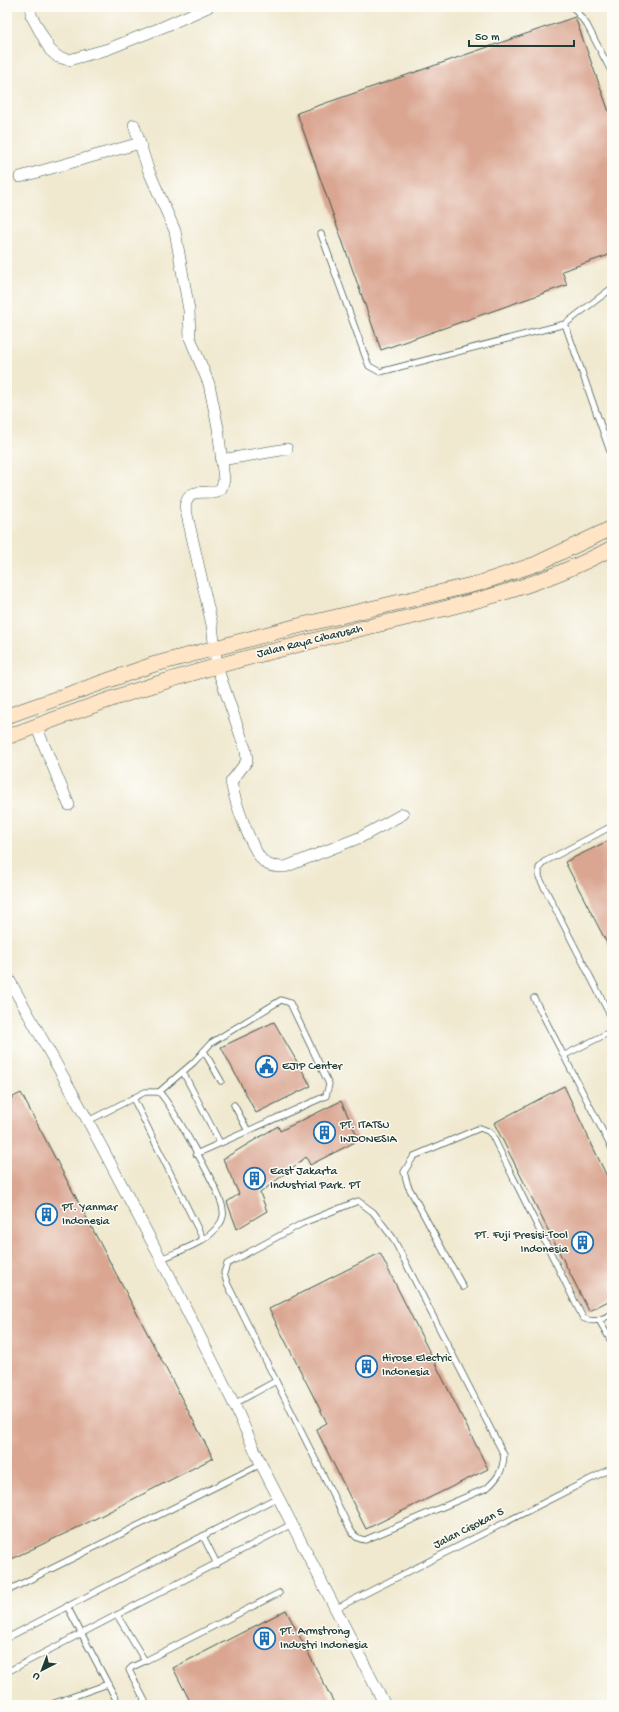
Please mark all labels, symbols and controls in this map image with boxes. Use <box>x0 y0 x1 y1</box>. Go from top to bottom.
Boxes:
scale bar <box>469 22 574 48</box>
text: 50 m <box>475 31 500 45</box>
street label: Jalan Raya Cibarusah <box>256 622 365 662</box>
public building icon: EJIP Center <box>253 1054 279 1080</box>
place label: EJIP Center <box>282 1060 344 1074</box>
place label: PT. ITATSU INDONESIA <box>339 1119 398 1147</box>
building icon: PT. ITATSU INDONESIA <box>312 1120 338 1146</box>
place label: East Jakarta Industrial Park. PT <box>270 1165 362 1193</box>
building icon: East Jakarta Industrial Park. PT <box>242 1166 268 1192</box>
place label: PT. Yanmar Indonesia <box>61 1201 119 1229</box>
building icon: PT. Yanmar Indonesia <box>33 1202 59 1228</box>
place label: PT. Fuji Presisi-Tool Indonesia <box>474 1229 568 1257</box>
building icon: PT. Fuji Presisi-Tool Indonesia <box>570 1230 596 1256</box>
place label: Hirose Electric Indonesia <box>382 1352 453 1380</box>
building icon: Hirose Electric Indonesia <box>354 1353 380 1379</box>
street label: Jalan Cisokan 5 <box>431 1505 507 1553</box>
place label: PT. Armstrong Industri Indonesia <box>279 1625 368 1653</box>
building icon: PT. Armstrong Industri Indonesia <box>252 1626 278 1652</box>
north arrow <box>22 1650 62 1690</box>
text: U <box>30 1669 43 1683</box>

